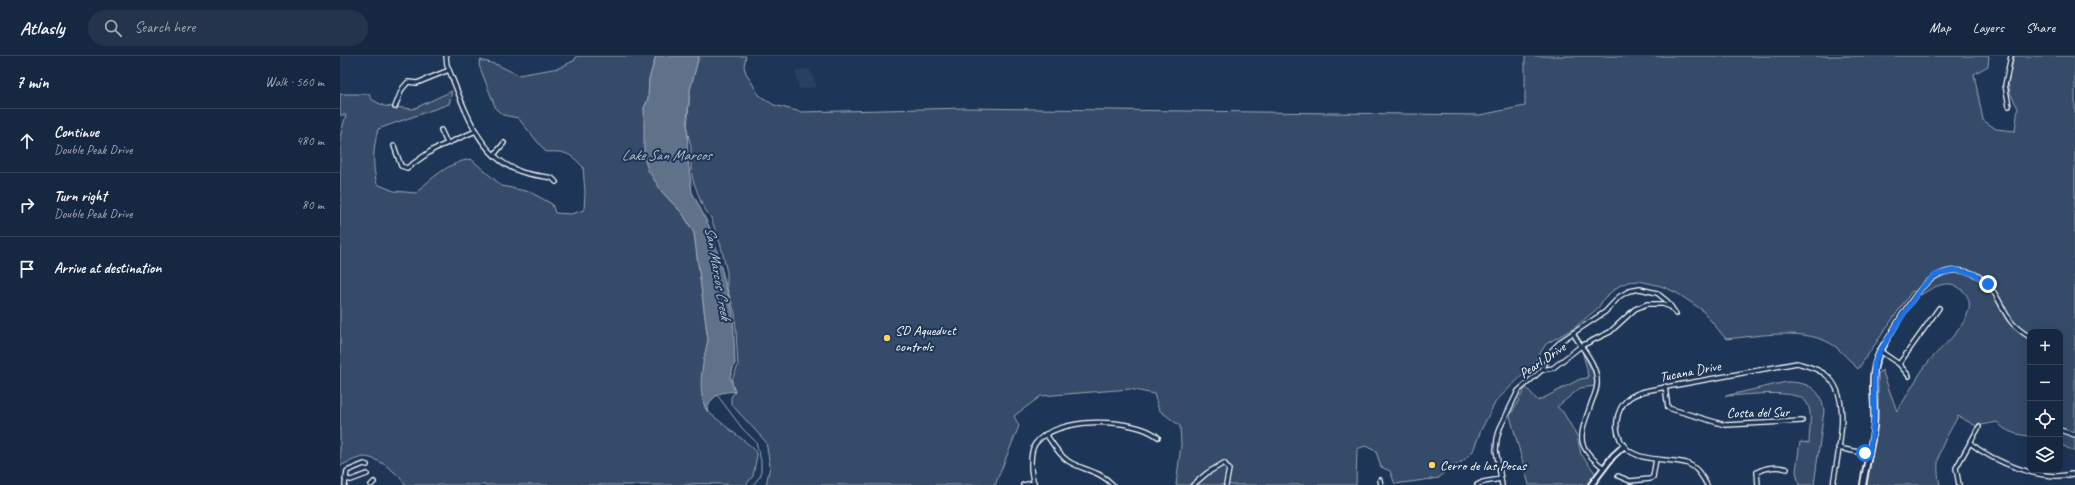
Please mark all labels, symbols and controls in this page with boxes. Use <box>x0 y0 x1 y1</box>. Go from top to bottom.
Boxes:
search box <box>88 10 368 46</box>
text: Atlasly <box>20 16 64 40</box>
icon: search <box>102 17 124 39</box>
text: Search here <box>134 18 195 37</box>
text: Map <box>1929 19 1951 36</box>
text: Layers <box>1973 19 2004 36</box>
text: Share <box>2026 19 2055 36</box>
text: 7 min <box>16 72 49 93</box>
text: Walk · 560 m <box>265 74 324 90</box>
text: Continue <box>54 123 99 142</box>
icon: ahead <box>16 130 38 152</box>
text: 480 m <box>296 133 324 149</box>
text: Double Peak Drive <box>54 142 133 158</box>
water label: Lake San Marcos <box>621 146 713 165</box>
text: Turn right <box>54 187 107 206</box>
icon: right <box>16 194 38 216</box>
text: 80 m <box>302 197 324 213</box>
text: Double Peak Drive <box>54 206 133 222</box>
water label: San Marcos Creek <box>700 225 736 324</box>
icon: arrive <box>16 258 38 280</box>
text: Arrive at destination <box>54 259 161 278</box>
route end <box>1979 275 1997 293</box>
place label: SD Aqueduct controls <box>895 322 957 355</box>
map controls <box>2027 329 2063 473</box>
button: + <box>2027 329 2063 365</box>
marker: SD Aqueduct controls <box>882 333 892 343</box>
street label: Pearl Drive <box>1516 338 1570 382</box>
street label: Tucana Drive <box>1658 357 1723 386</box>
button: − <box>2027 365 2063 401</box>
button: locate <box>2027 401 2063 437</box>
street label: Costa del Sur <box>1727 403 1790 422</box>
button: layers <box>2027 437 2063 473</box>
route start <box>1856 444 1874 462</box>
place label: Cerro de las Posas <box>1440 457 1527 474</box>
marker: Cerro de las Posas <box>1427 460 1437 470</box>

